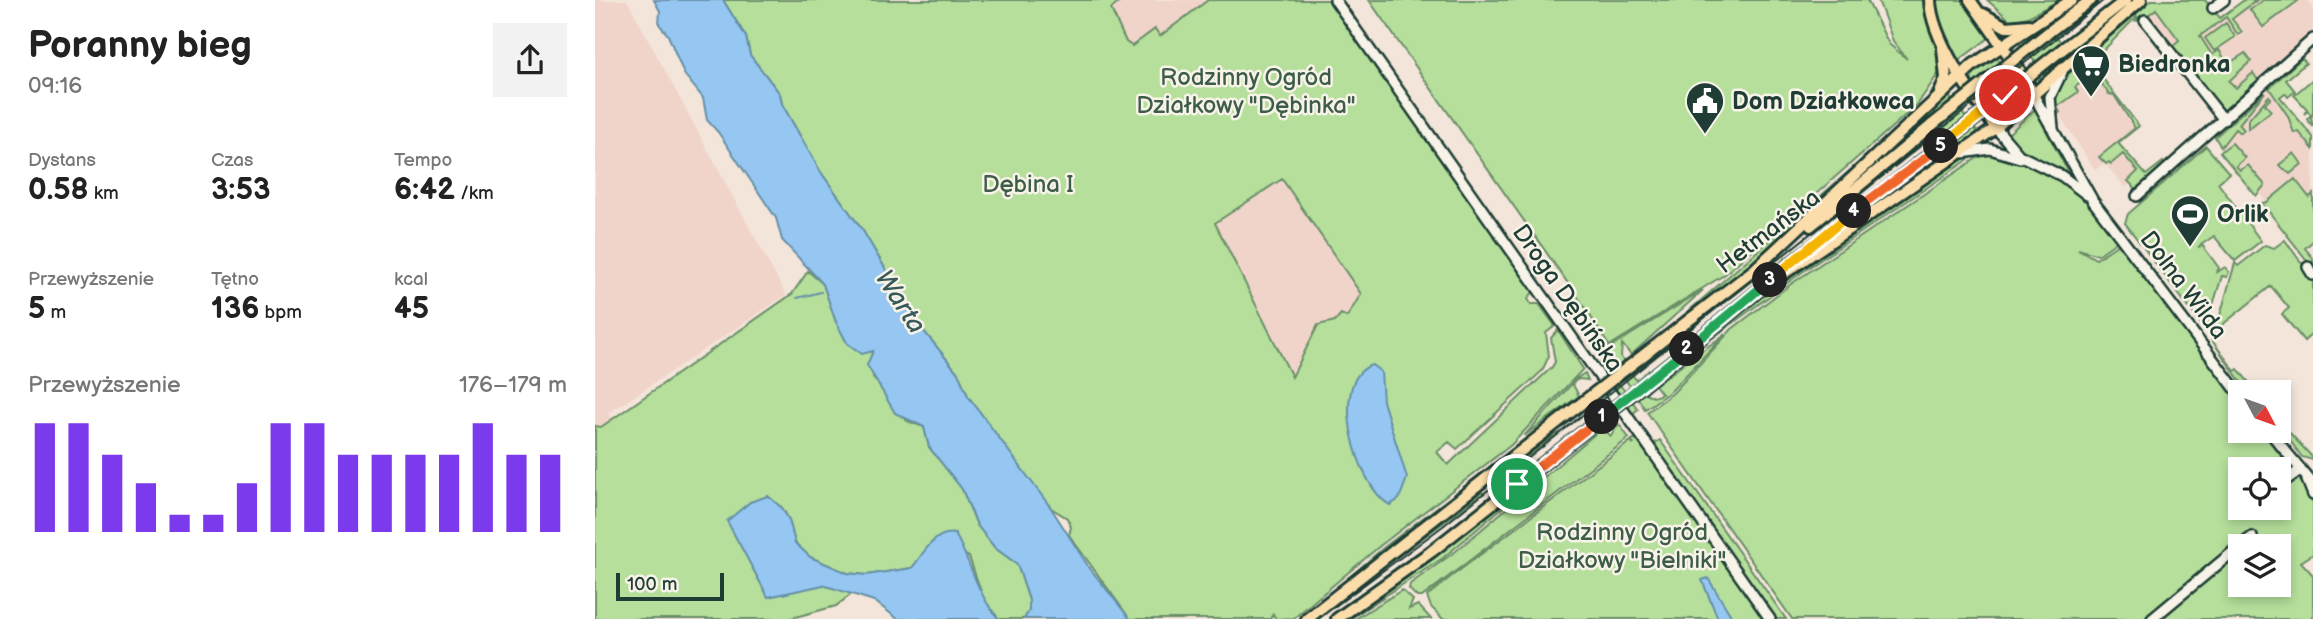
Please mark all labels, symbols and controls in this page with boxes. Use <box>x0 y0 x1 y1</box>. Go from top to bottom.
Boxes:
text: Poranny bieg <box>28 23 252 68</box>
button: share <box>493 23 567 97</box>
supermarket icon: Biedronka <box>2070 43 2112 98</box>
place label: Biedronka <box>2118 50 2231 79</box>
park label: Rodzinny Ogród Działkowy "Dębinka" <box>1136 63 1356 120</box>
pin <box>1975 65 2035 125</box>
text: 09:16 <box>28 72 82 100</box>
icon: check <box>1986 76 2024 114</box>
public building icon: Dom Działkowca <box>1684 80 1726 135</box>
place label: Dom Działkowca <box>1732 87 1915 116</box>
pin: 5 <box>1923 128 1959 164</box>
text: 5 <box>1935 134 1946 157</box>
text: Dystans <box>28 149 96 172</box>
text: Czas <box>211 149 254 172</box>
text: Tempo <box>394 149 452 172</box>
park label: Dębina I <box>982 170 1074 199</box>
text: 0.58 <box>28 172 89 208</box>
text: 3:53 <box>211 172 271 208</box>
text: 6:42 <box>394 172 455 208</box>
text: km <box>89 182 119 205</box>
text: /km <box>455 182 494 205</box>
street label: Hetmańska <box>1711 183 1826 280</box>
sports icon: Orlik <box>2169 193 2211 248</box>
pin: 4 <box>1837 194 1871 228</box>
text: 4 <box>1848 199 1859 222</box>
place label: Orlik <box>2217 200 2269 229</box>
street label: Droga Dębińska <box>1506 219 1629 378</box>
street label: Dolna Wilda <box>2134 226 2234 345</box>
pin: 3 <box>1753 262 1787 298</box>
water label: Warta <box>868 264 932 339</box>
text: Przewyższenie <box>28 268 154 291</box>
text: Tętno <box>211 268 259 291</box>
text: kcal <box>394 268 428 291</box>
text: 3 <box>1764 268 1775 291</box>
text: 5 <box>28 291 45 327</box>
text: 136 <box>211 291 259 327</box>
text: 45 <box>394 291 429 327</box>
text: m <box>45 301 66 324</box>
text: bpm <box>259 301 302 324</box>
pin: 2 <box>1669 332 1705 366</box>
text: 2 <box>1681 337 1692 360</box>
text: Przewyższenie <box>28 371 181 399</box>
text: 176–179 m <box>459 371 567 399</box>
north arrow <box>2228 380 2291 443</box>
map controls <box>2228 380 2291 597</box>
pin: 1 <box>1585 400 1619 434</box>
text: 1 <box>1598 405 1606 428</box>
pin <box>1487 454 1547 514</box>
button: locate <box>2228 457 2291 520</box>
icon: arrive <box>1498 465 1536 503</box>
park label: Rodzinny Ogród Działkowy "Bielniki" <box>1518 518 1726 575</box>
button: layers <box>2228 534 2291 597</box>
scale bar <box>616 570 725 602</box>
text: 100 m <box>627 573 678 596</box>

